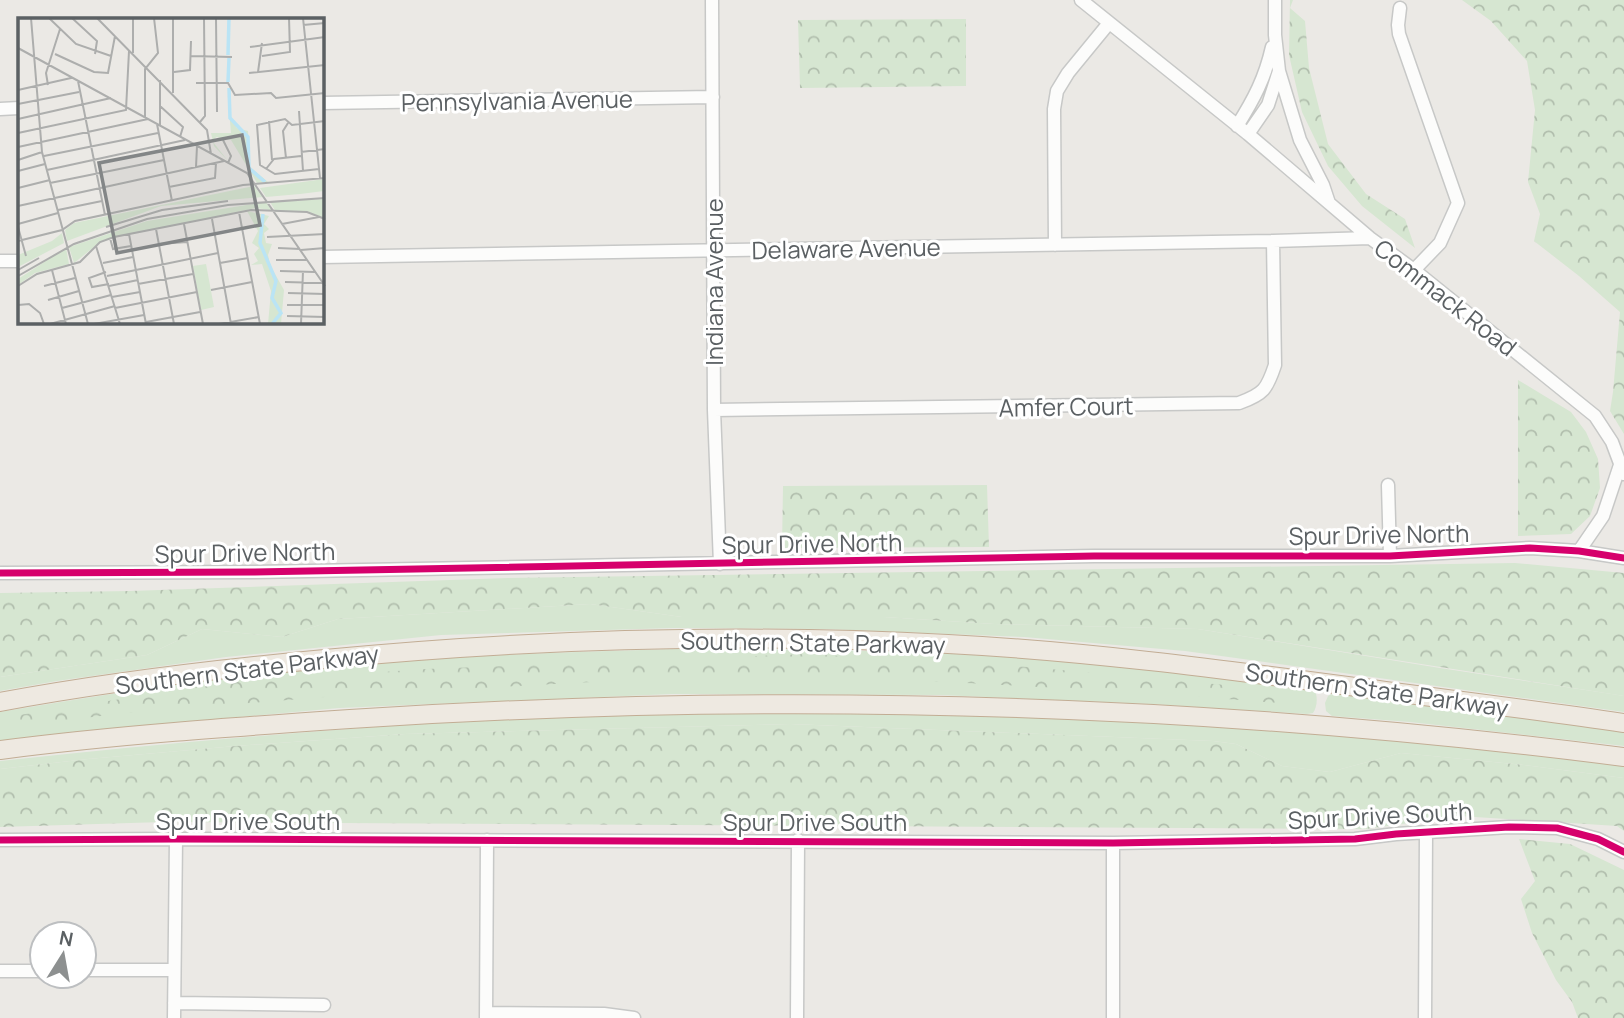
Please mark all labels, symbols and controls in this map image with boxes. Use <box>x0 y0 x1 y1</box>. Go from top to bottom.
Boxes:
inset map <box>18 18 324 324</box>
street label: Pennsylvania Avenue <box>401 81 633 119</box>
street label: Indiana Avenue <box>697 198 730 366</box>
street label: Delaware Avenue <box>751 230 941 266</box>
street label: Commack Road <box>1368 231 1524 363</box>
street label: Amfer Court <box>998 388 1134 424</box>
street label: Spur Drive North <box>1288 516 1470 552</box>
street label: Spur Drive North <box>721 525 903 561</box>
street label: Spur Drive North <box>154 534 336 570</box>
street label: Southern State Parkway <box>680 623 946 661</box>
street label: Southern State Parkway <box>113 636 381 702</box>
street label: Southern State Parkway <box>1243 654 1511 724</box>
street label: Spur Drive South <box>1287 794 1473 836</box>
street label: Spur Drive South <box>156 804 340 837</box>
street label: Spur Drive South <box>723 805 907 838</box>
north arrow <box>28 920 98 990</box>
text: N <box>57 924 75 952</box>

